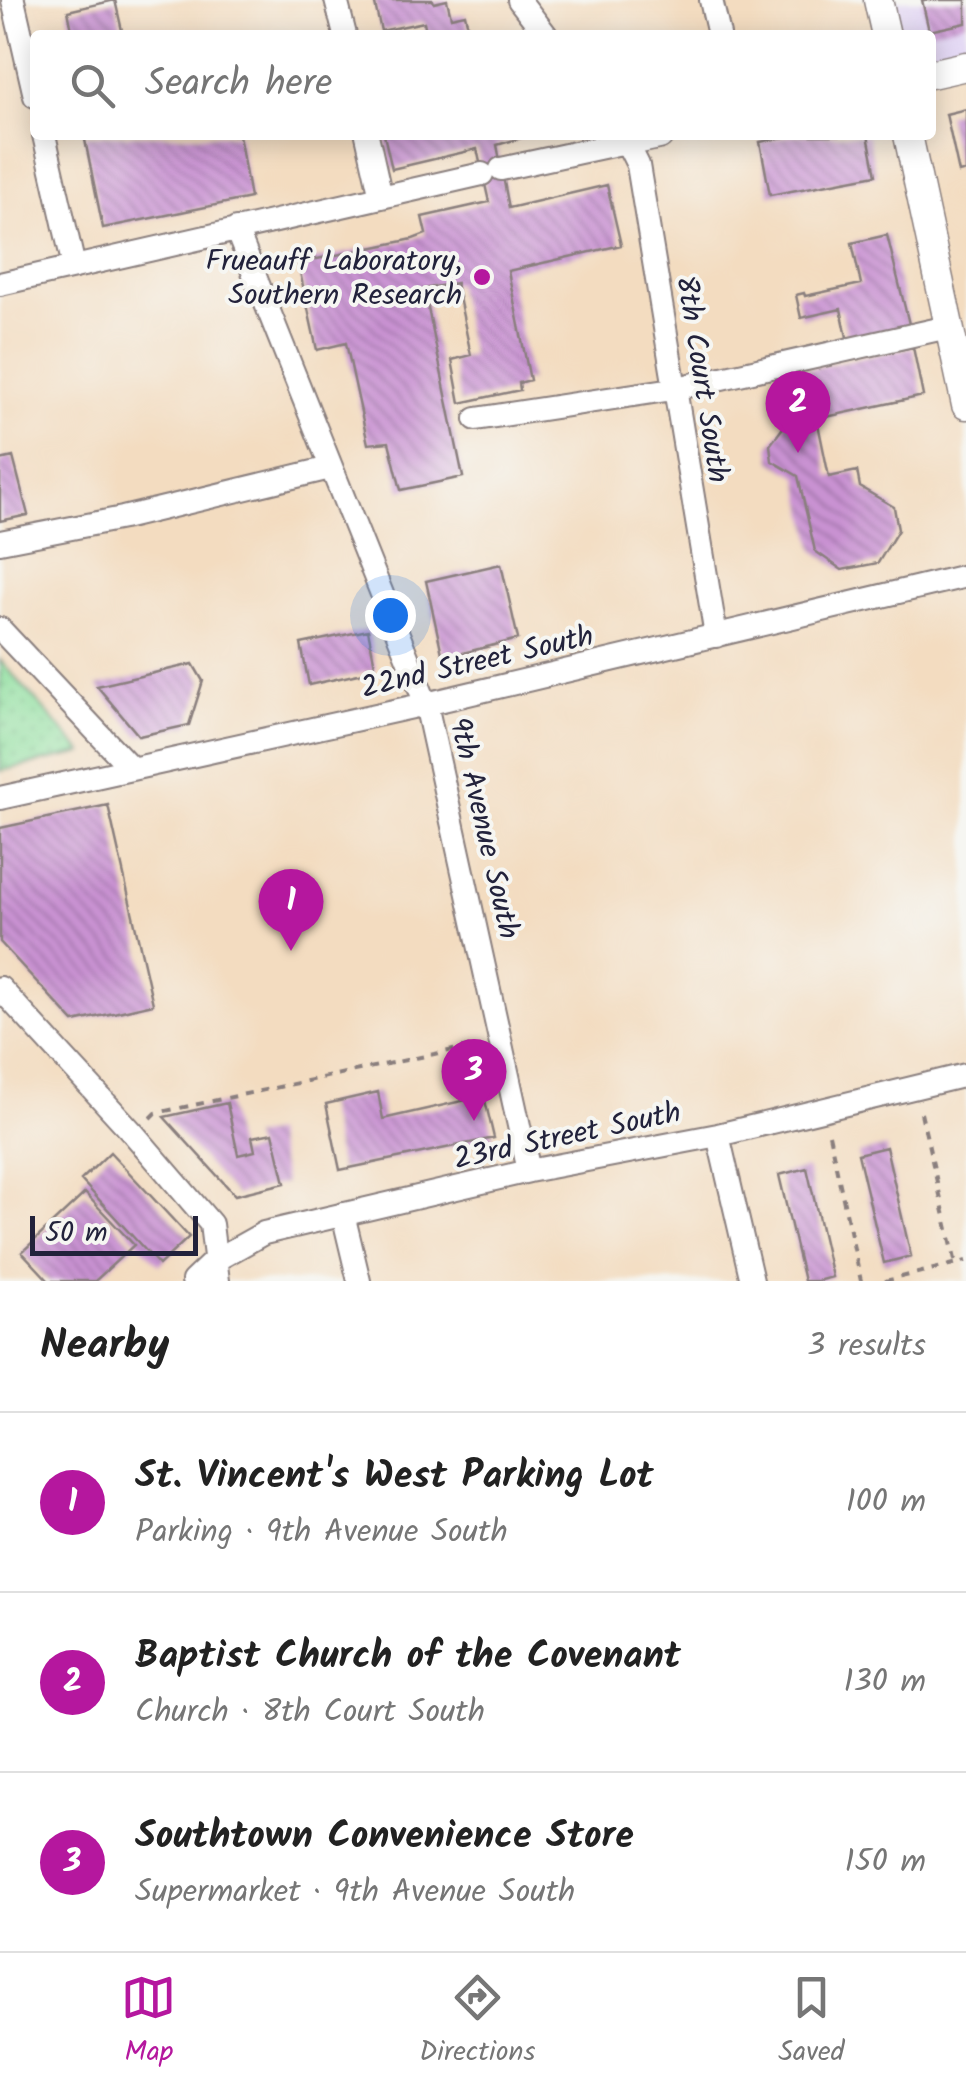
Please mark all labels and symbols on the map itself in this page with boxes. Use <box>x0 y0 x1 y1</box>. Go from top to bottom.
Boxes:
place label: Frueauff Laboratory, Southern Research <box>206 238 462 320</box>
marker: Frueauff Laboratory, Southern Research <box>471 266 493 288</box>
street label: 8th Court South <box>661 272 741 486</box>
pin: 2 <box>766 370 830 453</box>
your location <box>365 590 416 641</box>
street label: 22nd Street South <box>356 613 599 713</box>
street label: 9th Avenue South <box>434 713 532 944</box>
pin: 1 <box>258 868 324 951</box>
pin: 3 <box>442 1038 506 1121</box>
street label: 23rd Street South <box>449 1089 686 1184</box>
scale bar <box>30 1211 198 1256</box>

